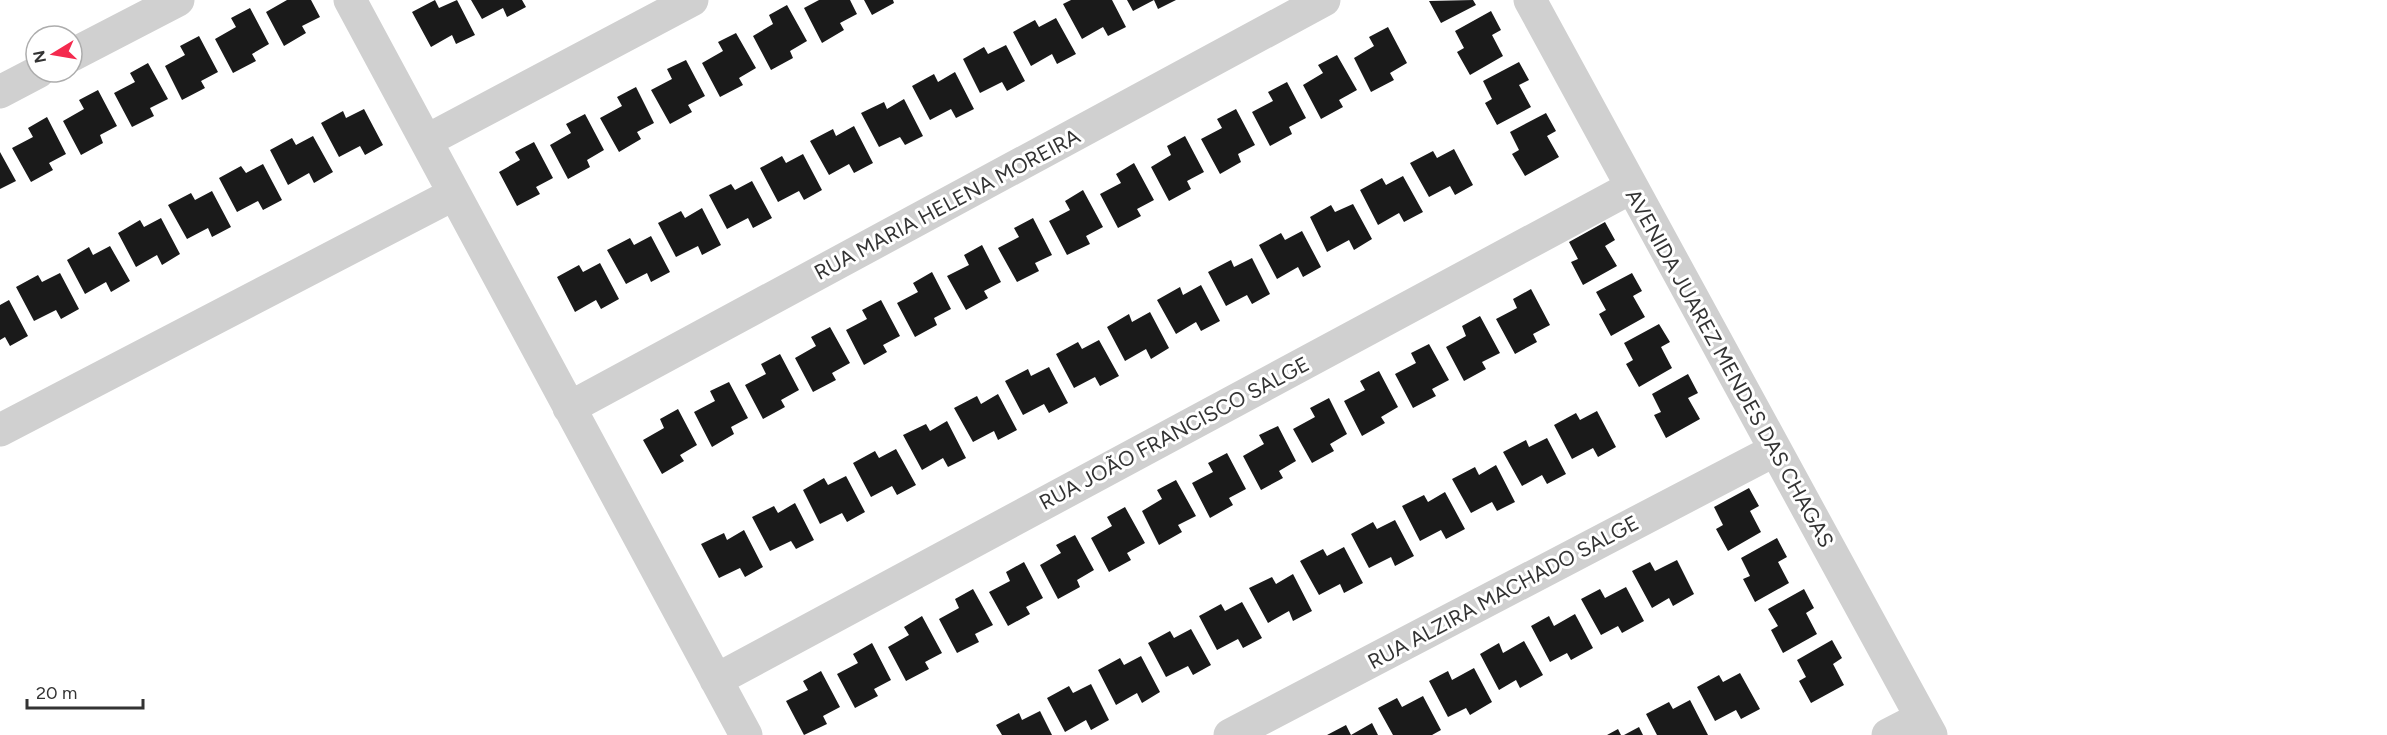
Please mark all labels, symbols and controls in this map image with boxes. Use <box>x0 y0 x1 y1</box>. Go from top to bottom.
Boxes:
north arrow <box>24 24 84 84</box>
text: N <box>29 49 50 65</box>
street label: RUA MARIA HELENA MOREIRA <box>810 123 1084 285</box>
street label: AVENIDA JUAREZ MENDES DAS CHAGAS <box>1621 184 1839 552</box>
street label: RUA JOÃO FRANCISCO SALGE <box>1035 351 1313 515</box>
street label: RUA ALZIRA MACHADO SALGE <box>1363 510 1643 674</box>
scale bar <box>27 672 142 710</box>
text: 20 m <box>36 682 77 704</box>

